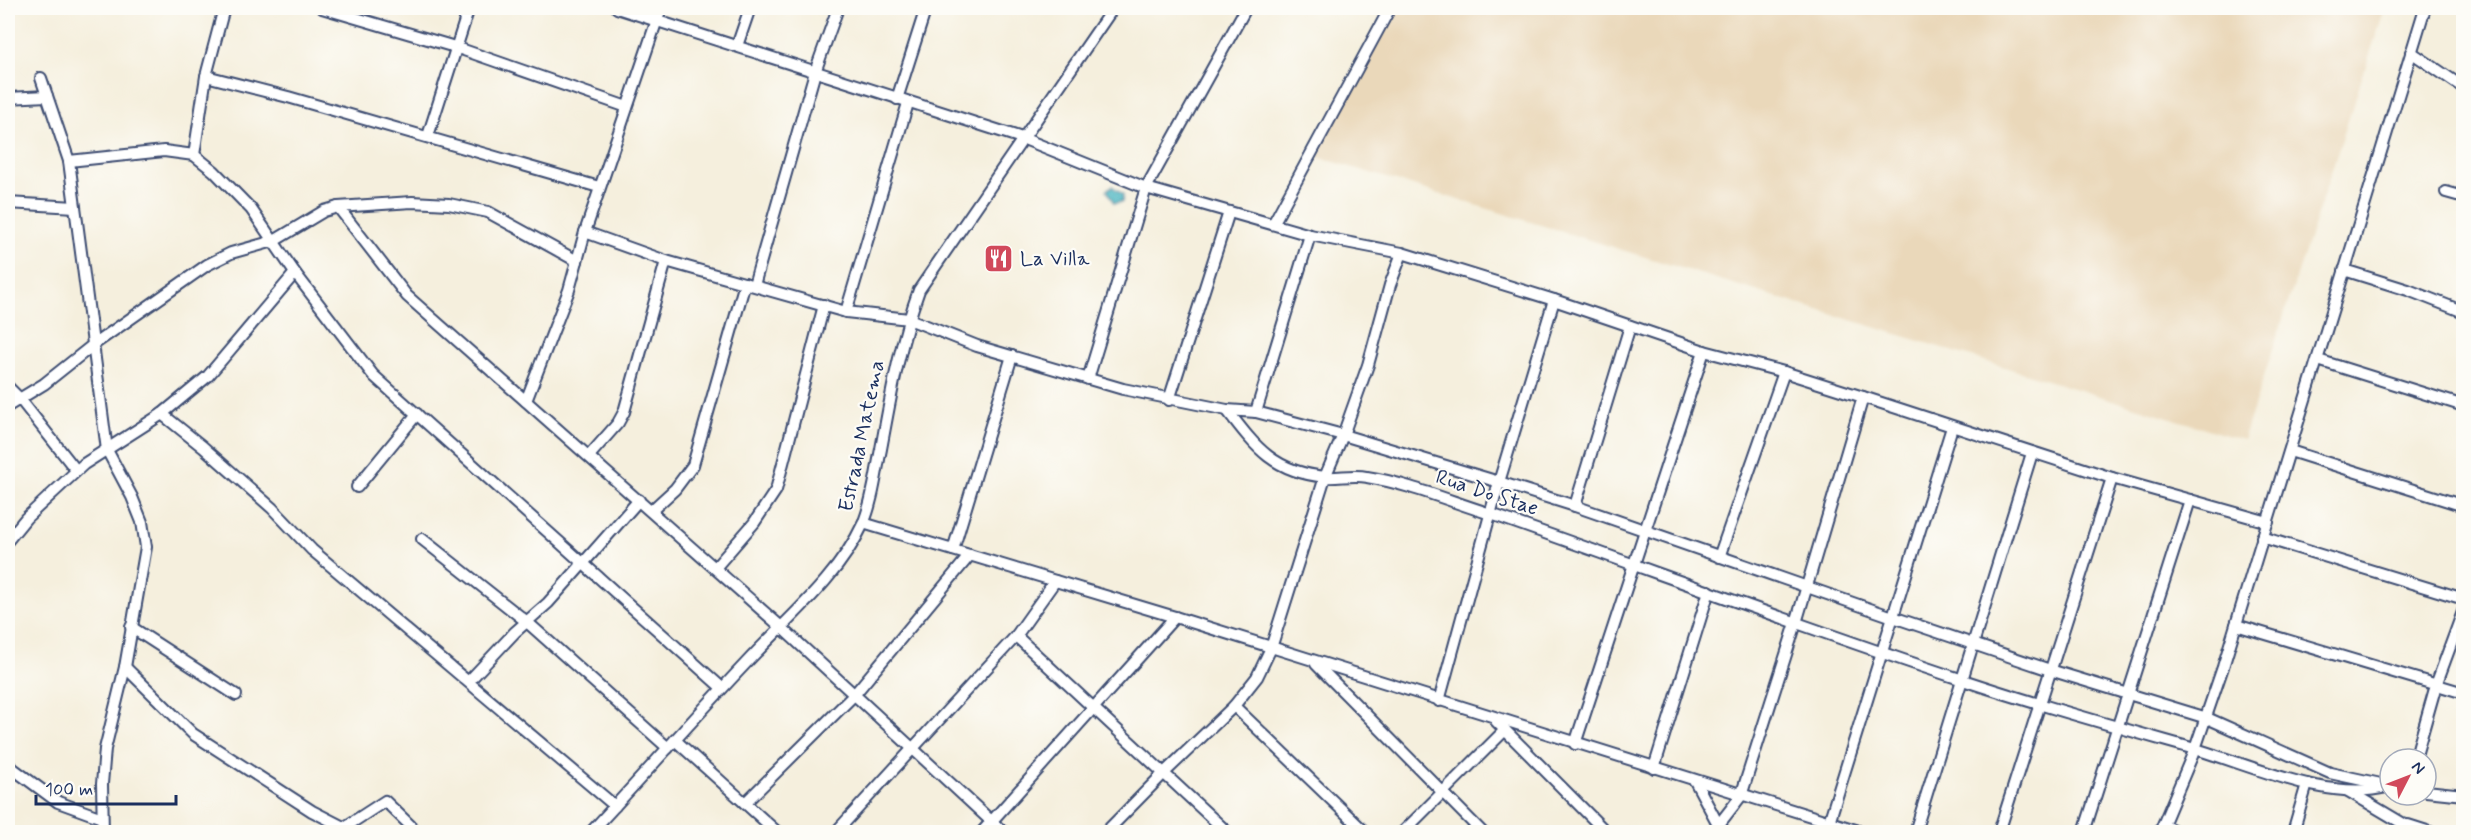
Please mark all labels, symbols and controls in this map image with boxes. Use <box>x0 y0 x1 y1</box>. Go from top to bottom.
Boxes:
restaurant icon: La Villa <box>983 243 1015 275</box>
place label: La Villa <box>1020 245 1090 273</box>
street label: Estrada Matema <box>832 358 892 514</box>
street label: Rua Do Stae <box>1432 463 1542 523</box>
north arrow <box>2378 747 2438 807</box>
text: N <box>2407 757 2429 779</box>
scale bar <box>36 768 176 806</box>
text: 100 m <box>45 778 93 802</box>

